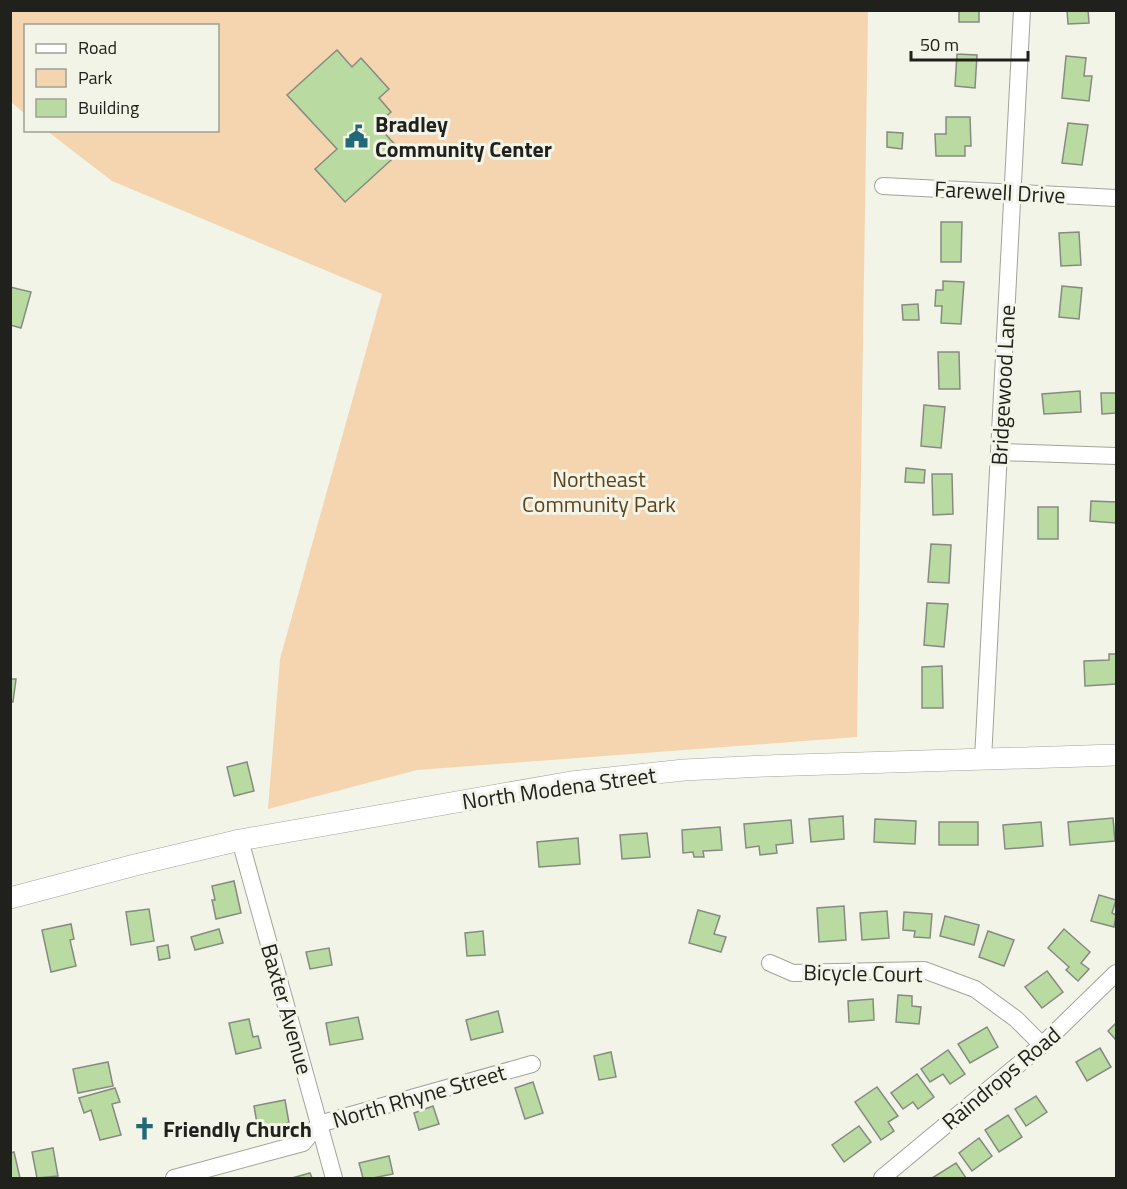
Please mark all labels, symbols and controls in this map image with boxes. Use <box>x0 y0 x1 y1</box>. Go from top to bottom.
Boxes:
legend <box>24 24 219 132</box>
scale bar <box>911 24 1028 62</box>
text: 50 m <box>920 31 959 58</box>
text: Road <box>78 34 117 61</box>
text: Park <box>78 64 113 91</box>
text: Building <box>78 94 139 121</box>
place label: Bradley Community Center <box>375 107 552 166</box>
public building icon: Bradley Community Center <box>344 124 370 150</box>
street label: Farewell Drive <box>934 172 1066 212</box>
street label: Bridgewood Lane <box>982 304 1024 466</box>
park label: Northeast Community Park <box>522 462 676 521</box>
street label: North Modena Street <box>460 758 658 818</box>
street label: Baxter Avenue <box>252 940 322 1078</box>
street label: Bicycle Court <box>803 955 923 991</box>
street label: Raindrops Road <box>934 1018 1068 1138</box>
street label: North Rhyne Street <box>328 1055 510 1137</box>
place label: Friendly Church <box>163 1112 312 1146</box>
church icon: Friendly Church <box>132 1116 158 1142</box>

